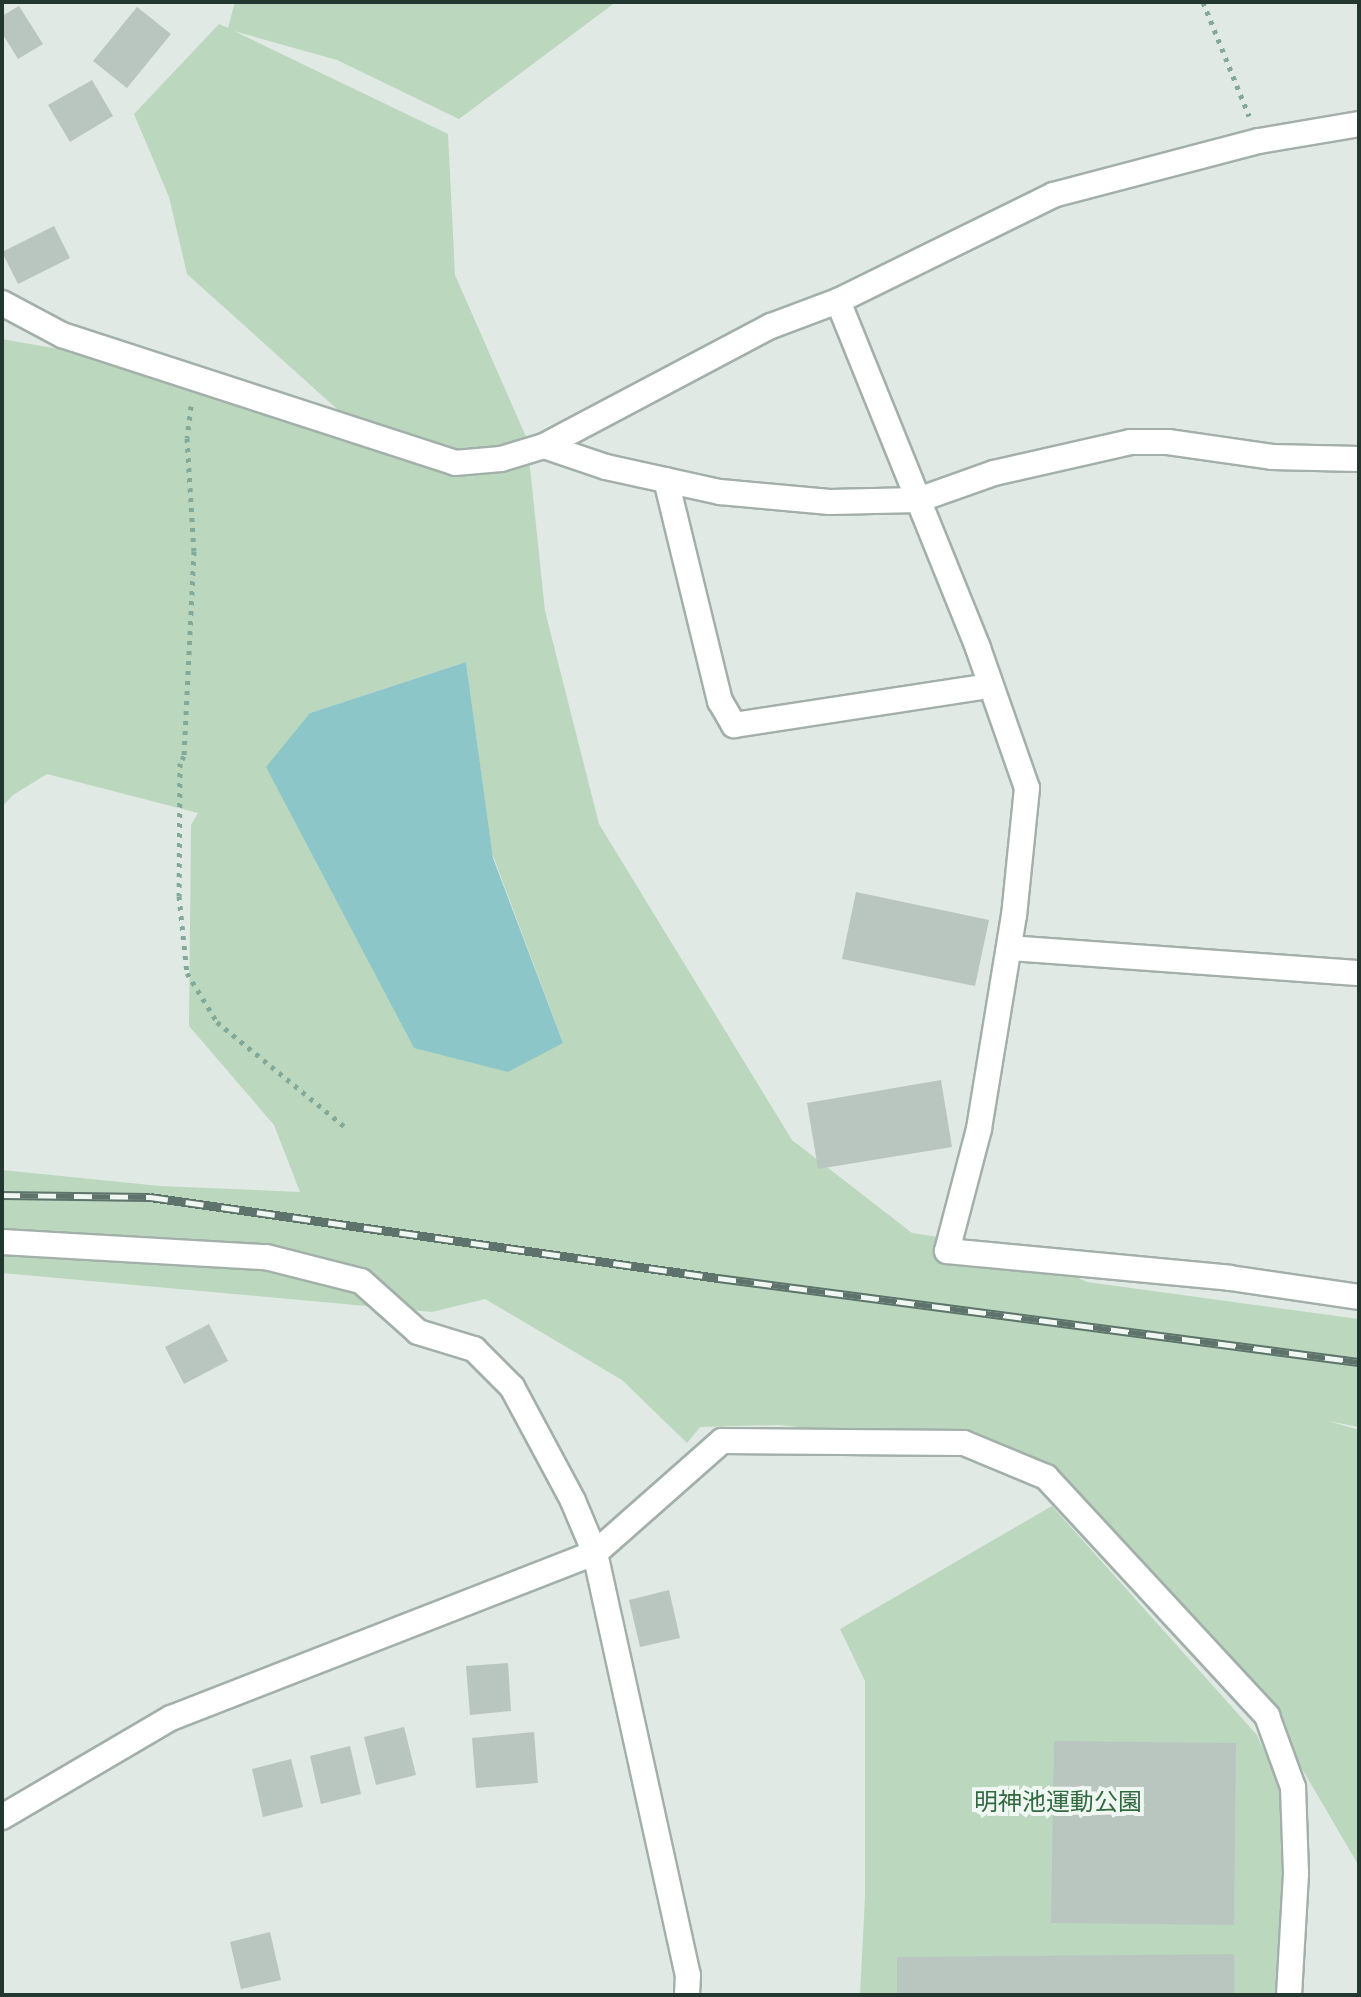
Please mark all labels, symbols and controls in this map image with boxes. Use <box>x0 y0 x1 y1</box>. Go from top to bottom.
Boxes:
park label: 明神池運動公園 <box>974 1787 1142 1815</box>

